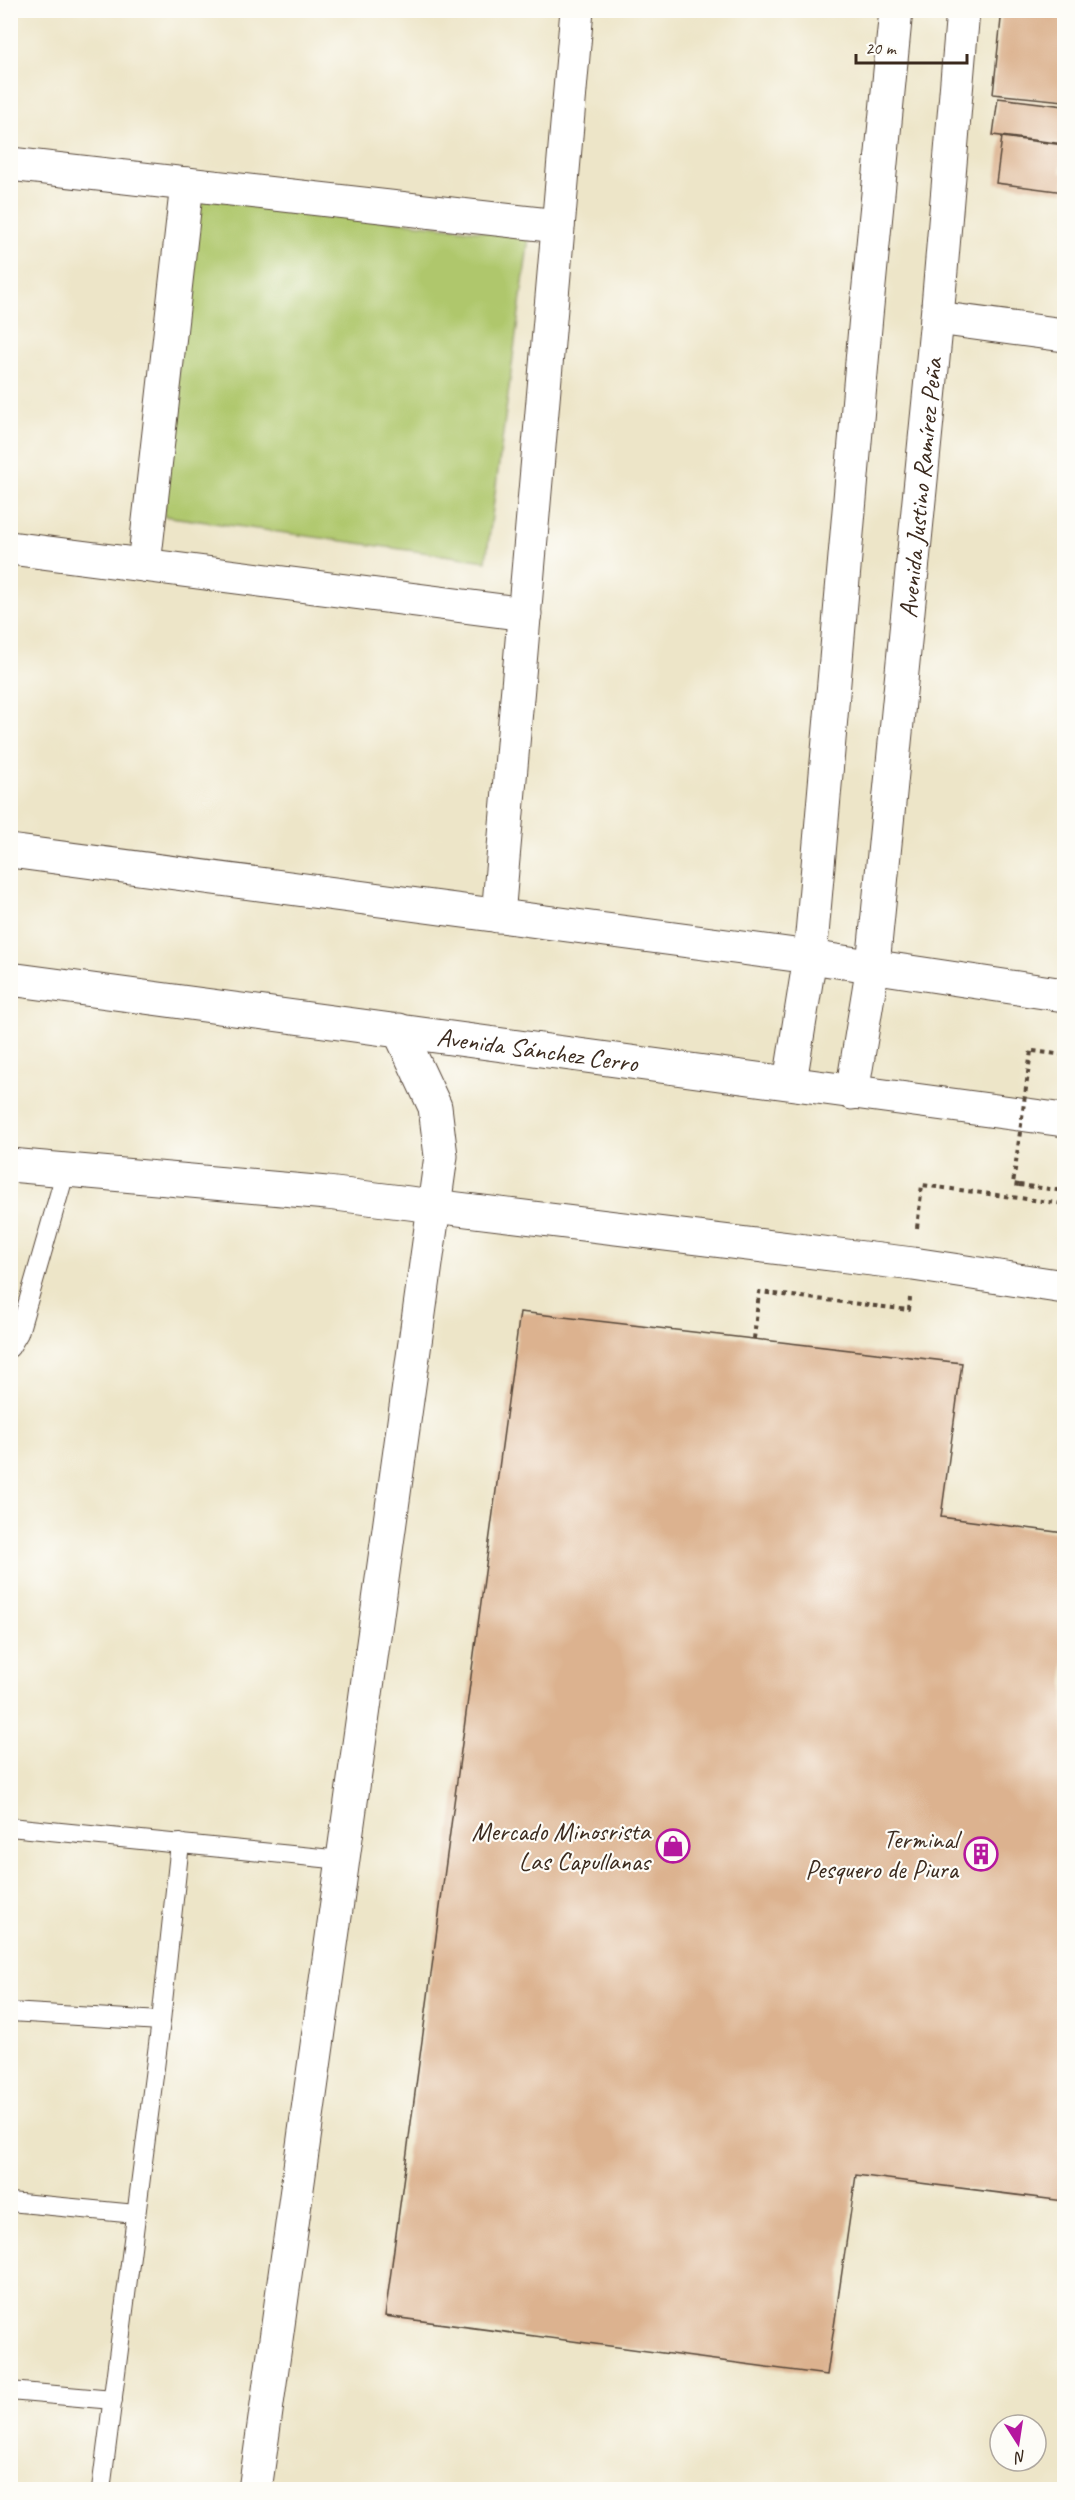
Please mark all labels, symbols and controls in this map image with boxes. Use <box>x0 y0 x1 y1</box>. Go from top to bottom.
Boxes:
scale bar <box>856 27 967 65</box>
text: 20 m <box>865 37 898 59</box>
street label: Avenida Justino Ramírez Peña <box>891 355 950 619</box>
street label: Avenida Sánchez Cerro <box>435 1020 641 1080</box>
place label: Mercado Minosrista Las Capullanas <box>472 1815 652 1878</box>
place label: Terminal Pesquero de Piura <box>805 1823 963 1886</box>
shop icon: Mercado Minosrista Las Capullanas <box>655 1828 691 1864</box>
building icon: Terminal Pesquero de Piura <box>963 1836 999 1872</box>
north arrow <box>988 2413 1048 2473</box>
text: N <box>1011 2446 1028 2468</box>

